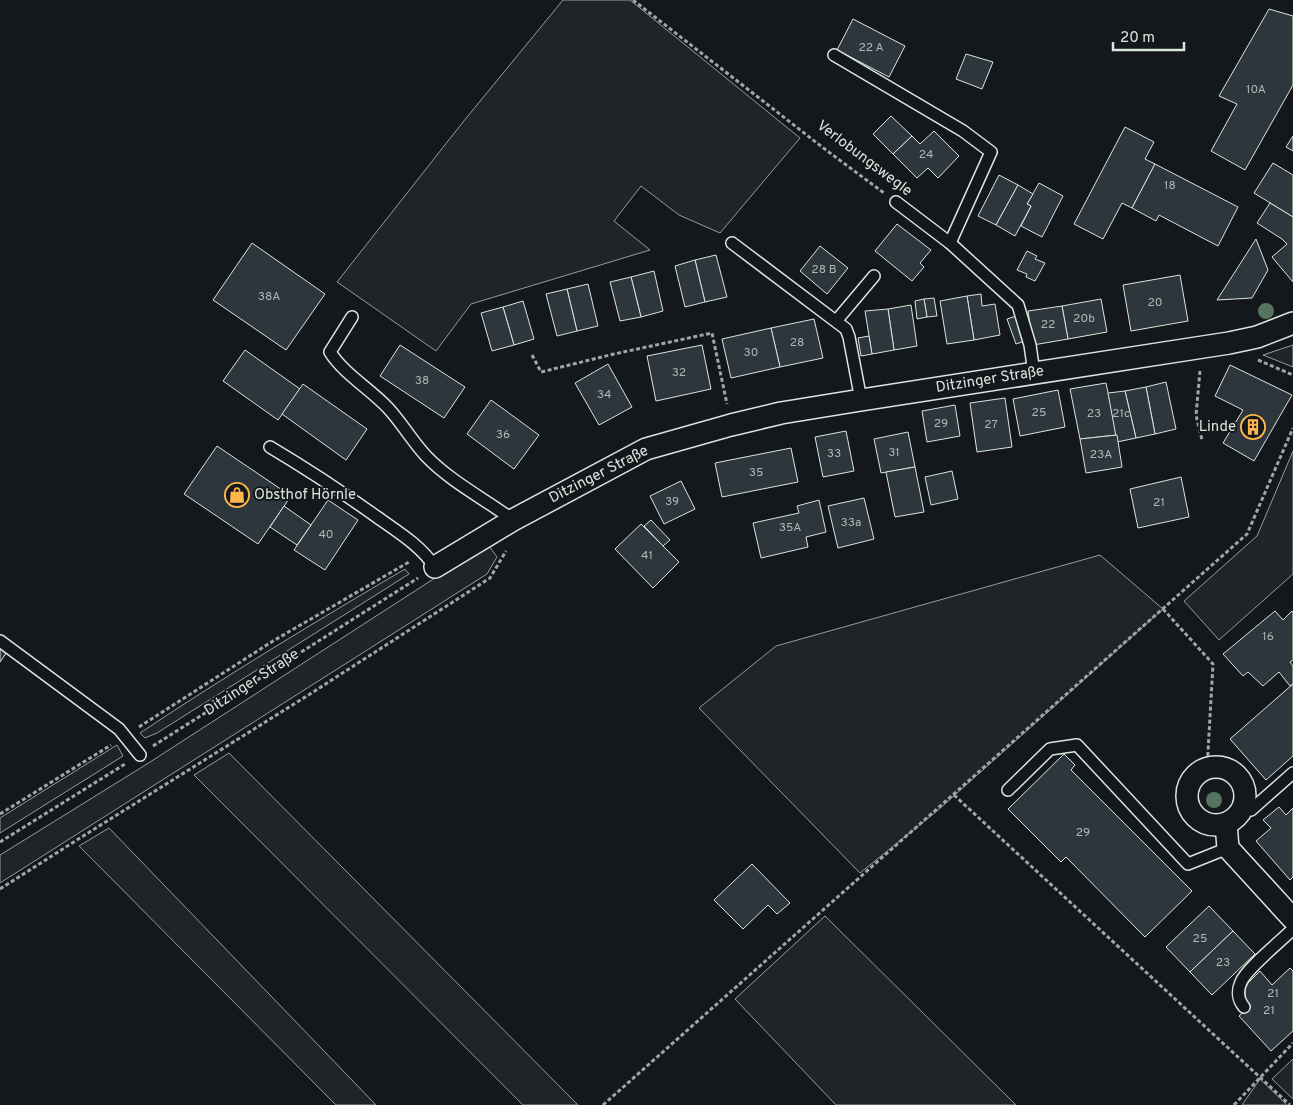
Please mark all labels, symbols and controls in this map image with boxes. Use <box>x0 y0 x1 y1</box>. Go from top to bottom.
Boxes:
scale bar <box>1113 20 1184 52</box>
text: 20 m <box>1120 29 1155 48</box>
house number: 22 A <box>858 40 884 56</box>
house number: 10A <box>1246 82 1266 98</box>
street label: Verlobungswegle <box>812 117 916 201</box>
house number: 24 <box>919 147 933 163</box>
house number: 18 <box>1164 178 1176 194</box>
house number: 28 B <box>811 262 837 278</box>
house number: 38A <box>258 289 280 305</box>
house number: 20 <box>1147 295 1163 311</box>
house number: 20b <box>1073 311 1095 327</box>
house number: 22 <box>1041 317 1055 333</box>
house number: 28 <box>790 335 804 351</box>
house number: 30 <box>744 345 758 361</box>
street label: Ditzinger Straße <box>935 362 1045 398</box>
house number: 32 <box>672 365 686 381</box>
house number: 38 <box>415 373 429 389</box>
house number: 34 <box>597 387 611 403</box>
house number: 25 <box>1032 405 1046 421</box>
house number: 23 <box>1087 406 1101 422</box>
house number: 21c <box>1112 406 1130 422</box>
building icon: Linde <box>1240 414 1266 440</box>
house number: 29 <box>934 416 948 432</box>
house number: 27 <box>984 417 998 433</box>
place label: Linde <box>1199 418 1236 437</box>
house number: 36 <box>496 427 510 443</box>
street label: Ditzinger Straße <box>546 442 652 508</box>
house number: 31 <box>888 445 900 461</box>
house number: 33 <box>827 446 841 462</box>
house number: 23A <box>1090 447 1112 463</box>
house number: 35 <box>749 465 763 481</box>
shop icon: Obsthof Hörnle <box>224 482 250 508</box>
place label: Obsthof Hörnle <box>254 486 356 505</box>
house number: 39 <box>665 494 679 510</box>
house number: 21 <box>1153 495 1165 511</box>
house number: 33a <box>841 515 861 531</box>
house number: 35A <box>779 520 801 536</box>
house number: 40 <box>318 527 334 543</box>
house number: 41 <box>641 548 653 564</box>
house number: 16 <box>1262 629 1274 645</box>
street label: Ditzinger Straße <box>201 645 303 721</box>
house number: 29 <box>1076 825 1090 841</box>
house number: 25 <box>1193 931 1207 947</box>
house number: 23 <box>1216 955 1230 971</box>
house number: 21 <box>1267 986 1279 1002</box>
house number: 21 <box>1263 1003 1275 1019</box>

